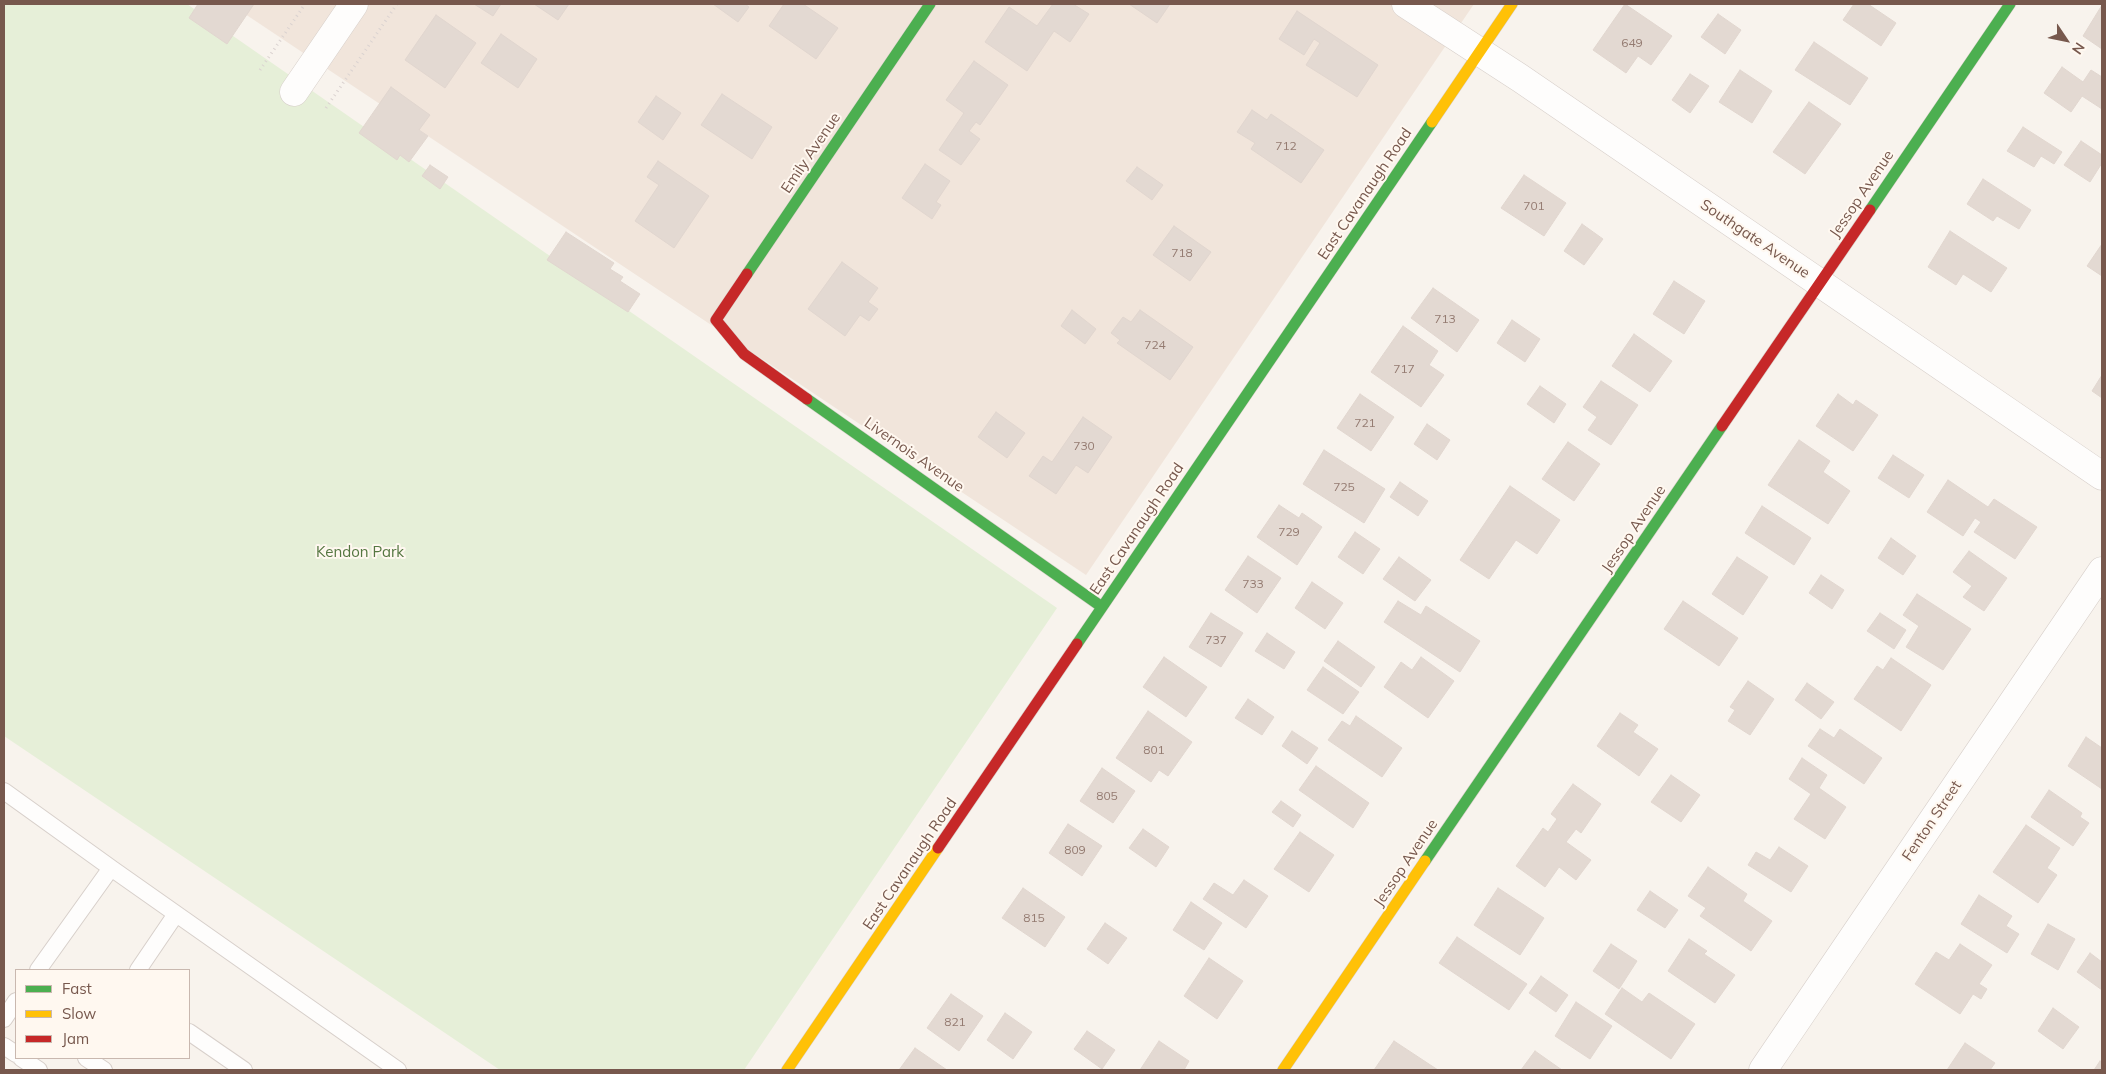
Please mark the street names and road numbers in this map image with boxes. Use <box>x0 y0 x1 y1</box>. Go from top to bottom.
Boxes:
street label: Emily Avenue <box>777 109 845 197</box>
street label: East Cavanaugh Road <box>1314 125 1416 263</box>
street label: Jessop Avenue <box>1826 147 1898 241</box>
street label: Southgate Avenue <box>1697 196 1813 282</box>
street label: Livernois Avenue <box>861 414 967 496</box>
street label: East Cavanaugh Road <box>1086 460 1188 598</box>
street label: Jessop Avenue <box>1598 482 1670 576</box>
street label: Fenton Street <box>1899 777 1965 865</box>
street label: East Cavanaugh Road <box>859 795 961 933</box>
street label: Jessop Avenue <box>1370 816 1442 910</box>

